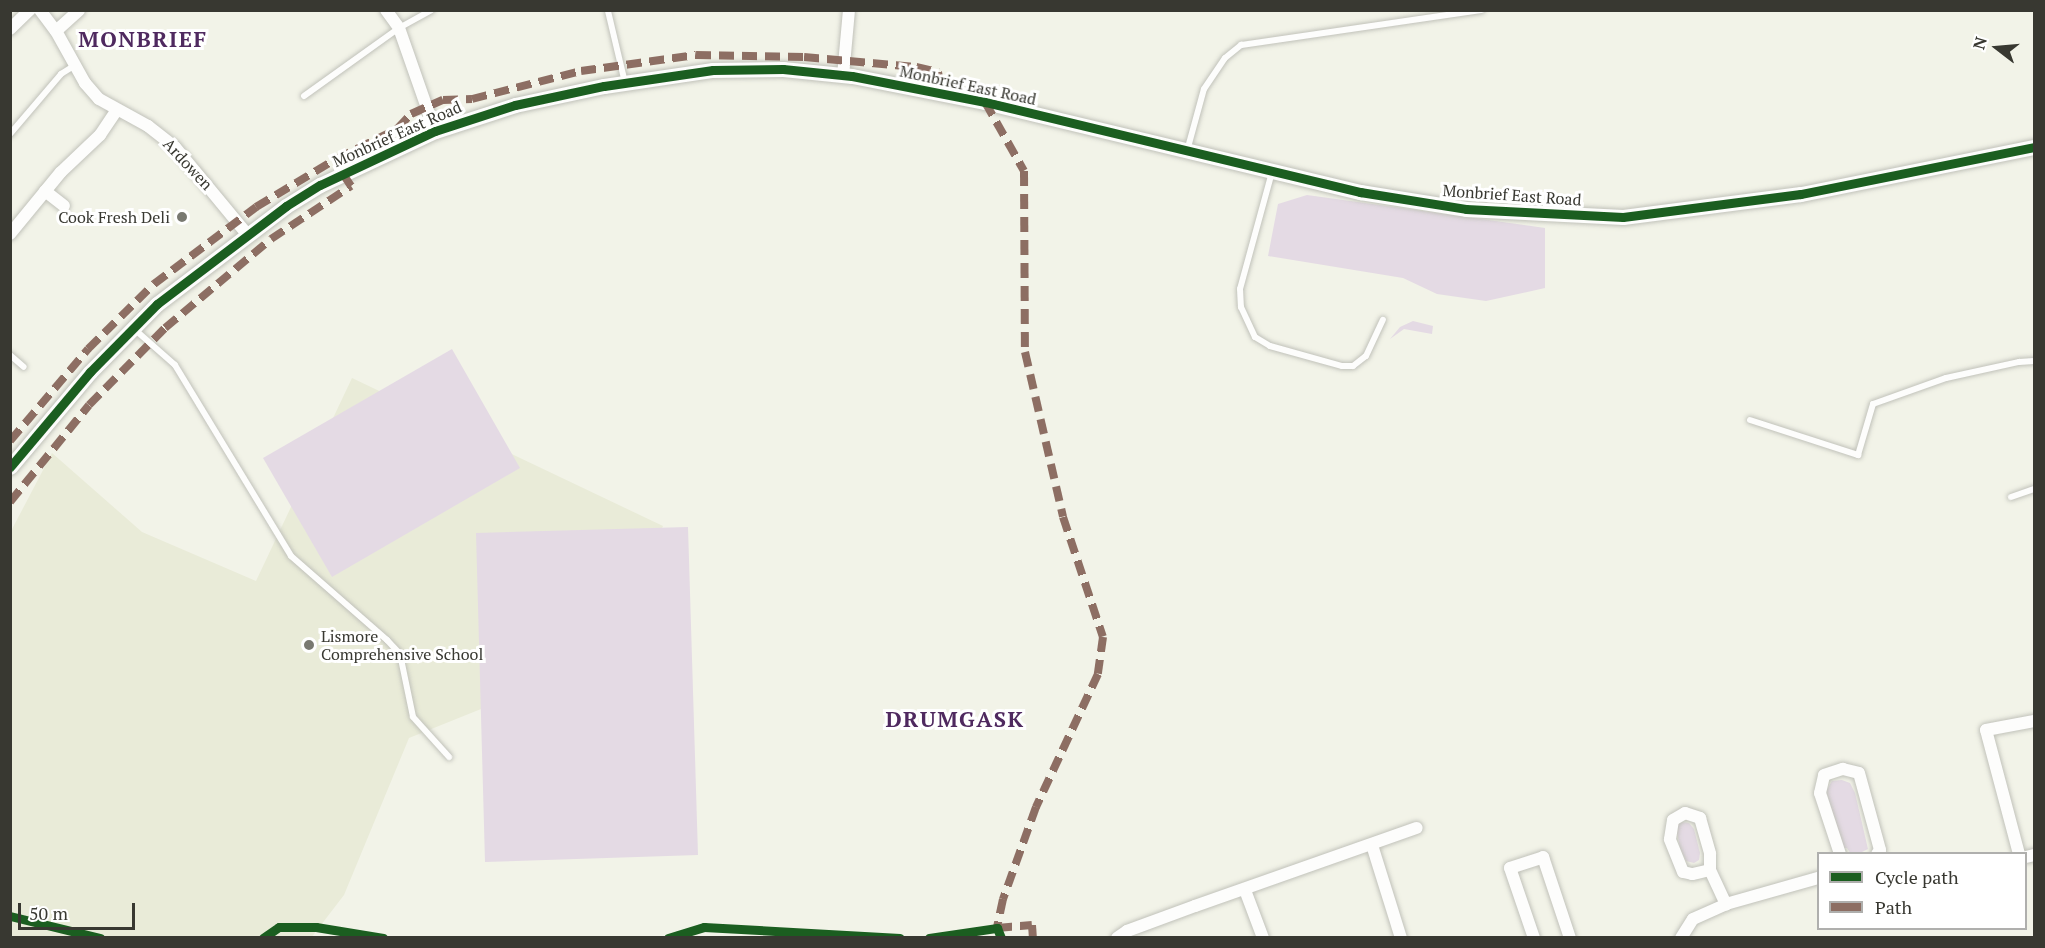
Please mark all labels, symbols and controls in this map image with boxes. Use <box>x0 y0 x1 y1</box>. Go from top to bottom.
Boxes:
north arrow <box>1967 18 2027 78</box>
district label: MONBRIEF <box>78 26 208 52</box>
text: N <box>1967 34 1992 52</box>
street label: Monbrief East Road <box>898 61 1038 109</box>
street label: Monbrief East Road <box>330 97 464 171</box>
street label: Ardowen <box>159 134 217 194</box>
street label: Monbrief East Road <box>1442 181 1582 209</box>
place label: Cook Fresh Deli <box>58 207 170 227</box>
marker: Cook Fresh Deli <box>175 210 189 224</box>
place label: Lismore Comprehensive School <box>321 626 483 664</box>
marker: Lismore Comprehensive School <box>302 638 316 652</box>
district label: DRUMGASK <box>885 706 1025 732</box>
legend <box>1817 852 2027 930</box>
text: Cycle path <box>1875 865 1959 889</box>
scale bar <box>21 891 138 929</box>
text: Path <box>1875 895 1912 919</box>
text: 50 m <box>29 901 68 925</box>

